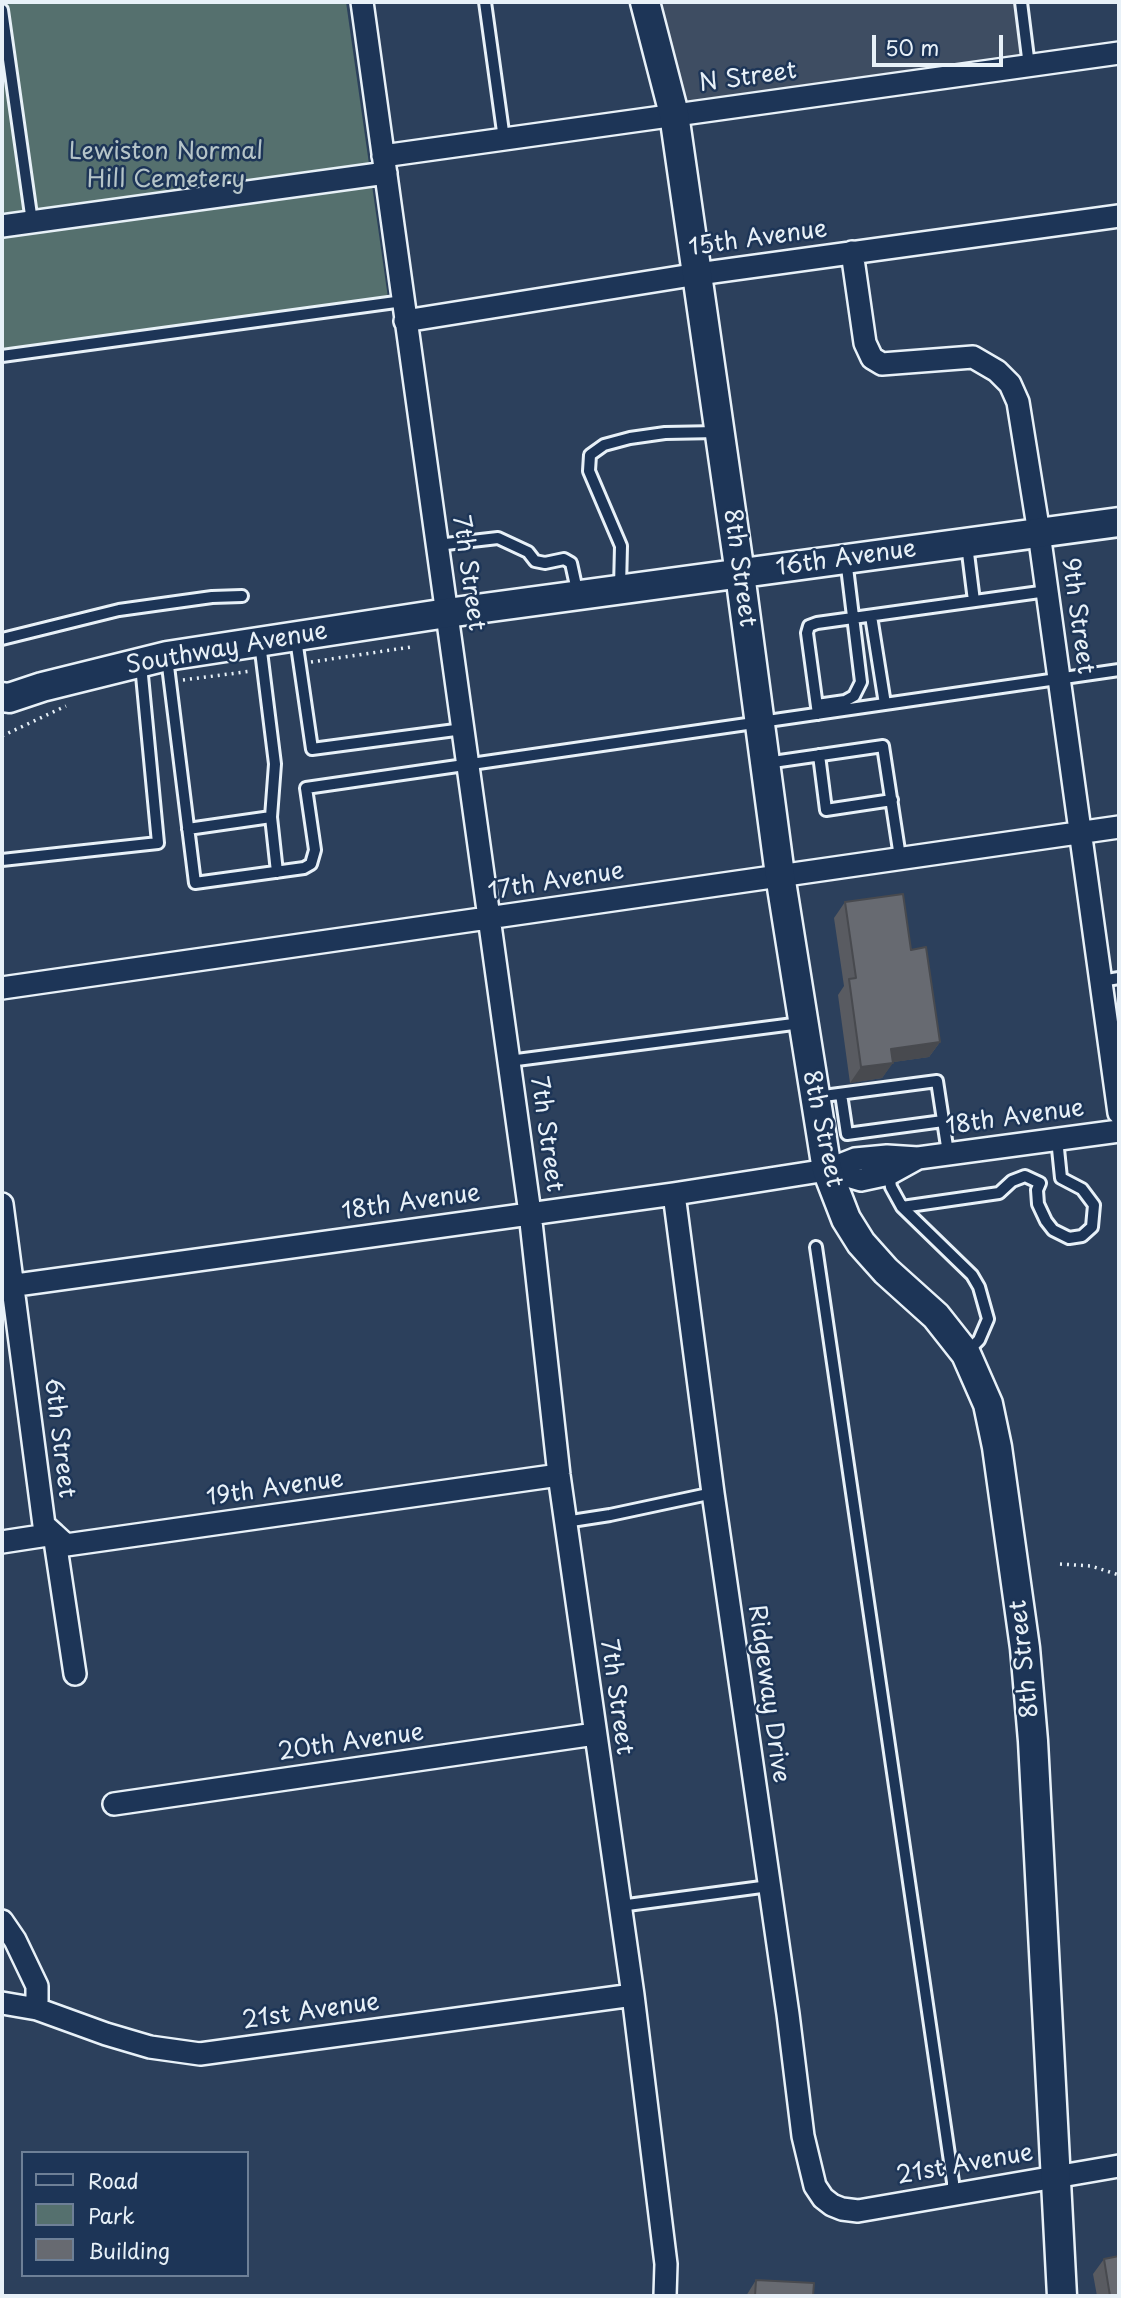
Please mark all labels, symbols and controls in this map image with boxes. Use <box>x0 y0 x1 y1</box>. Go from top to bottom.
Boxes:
scale bar <box>876 21 1007 65</box>
text: 50 m <box>885 31 939 63</box>
street label: N Street <box>697 57 799 99</box>
park label: Lewiston Normal Hill Cemetery <box>69 138 263 194</box>
street label: 15th Avenue <box>687 215 829 263</box>
street label: 8th Street <box>716 507 762 629</box>
street label: 7th Street <box>446 513 490 633</box>
street label: 16th Avenue <box>774 535 918 583</box>
street label: 9th Street <box>1055 556 1099 676</box>
street label: Southway Avenue <box>124 617 330 681</box>
street label: 17th Avenue <box>486 857 626 907</box>
street label: 8th Street <box>796 1068 848 1190</box>
street label: 7th Street <box>524 1074 568 1194</box>
street label: 18th Avenue <box>944 1094 1086 1142</box>
street label: 18th Avenue <box>340 1179 482 1227</box>
street label: 6th Street <box>37 1376 81 1500</box>
street label: 19th Avenue <box>205 1465 345 1513</box>
street label: 8th Street <box>1004 1598 1046 1720</box>
street label: Ridgeway Drive <box>741 1603 795 1785</box>
street label: 7th Street <box>594 1637 638 1757</box>
street label: 20th Avenue <box>276 1719 426 1767</box>
street label: 21st Avenue <box>241 1988 381 2036</box>
street label: 21st Avenue <box>894 2139 1036 2191</box>
legend <box>21 2151 248 2277</box>
text: Road <box>88 2164 139 2196</box>
text: Park <box>88 2199 135 2231</box>
text: Building <box>88 2234 170 2266</box>

